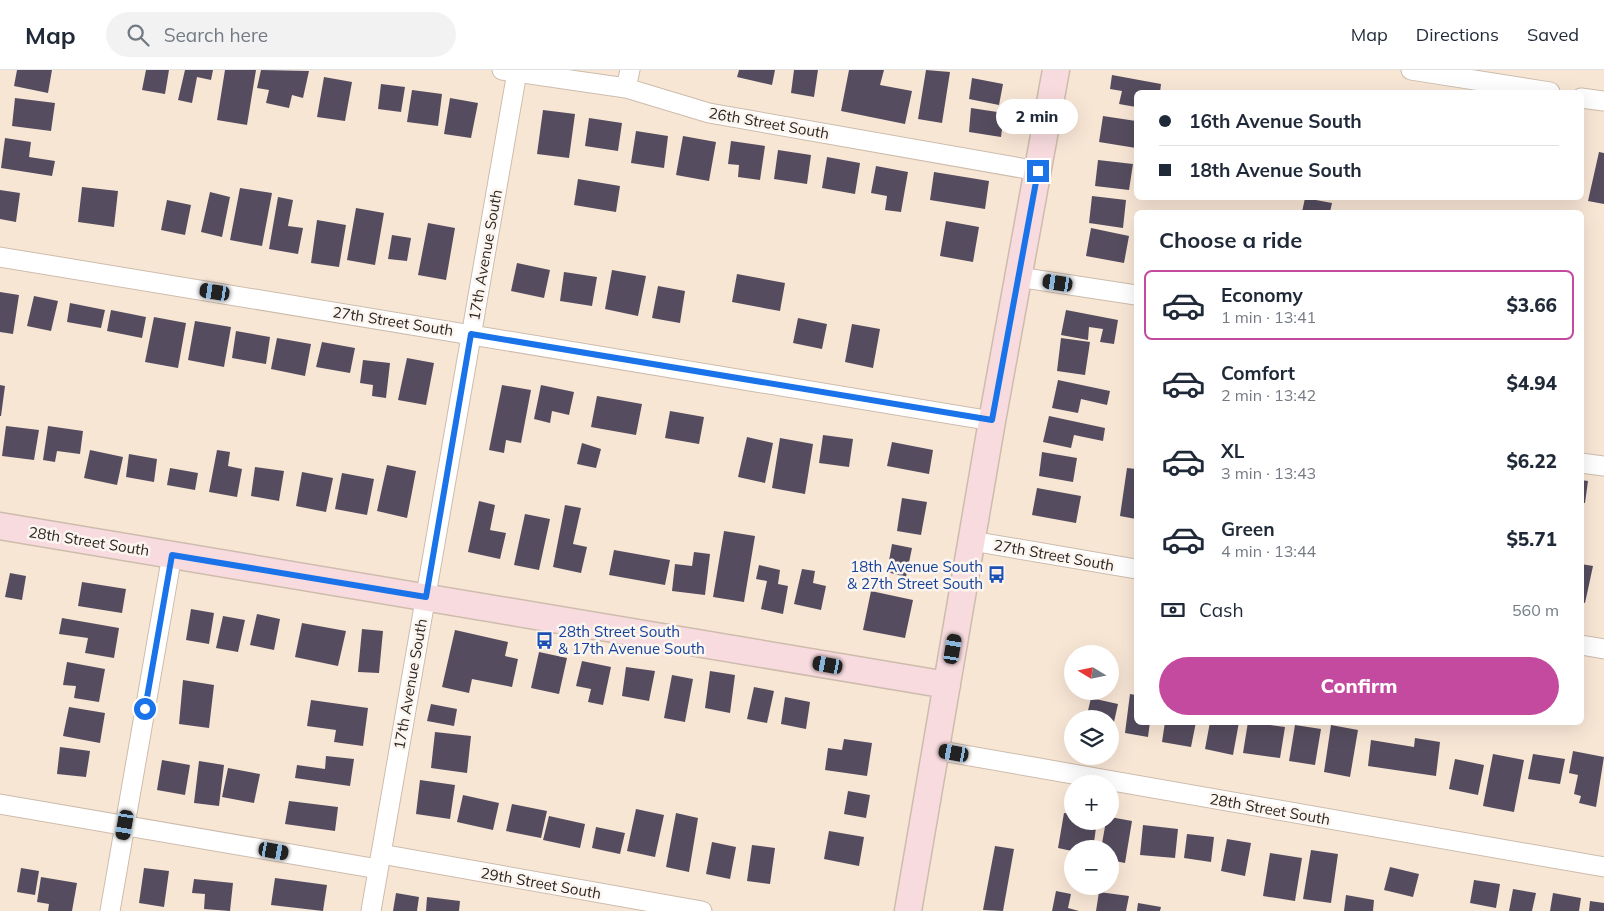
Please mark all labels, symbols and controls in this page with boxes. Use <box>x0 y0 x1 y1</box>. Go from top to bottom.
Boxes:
search box <box>106 12 456 57</box>
text: Map <box>25 20 76 50</box>
icon: search <box>124 21 152 49</box>
text: Search here <box>164 23 268 47</box>
text: Map <box>1351 23 1388 46</box>
text: Directions <box>1416 23 1499 46</box>
text: Saved <box>1527 23 1579 46</box>
callout: 2 min <box>997 98 1079 134</box>
street label: 26th Street South <box>707 103 831 143</box>
text: 2 min <box>1016 106 1058 126</box>
text: 16th Avenue South <box>1189 109 1362 133</box>
text: 18th Avenue South <box>1189 158 1362 182</box>
route end <box>1027 160 1049 182</box>
street label: 17th Avenue South <box>464 188 506 322</box>
text: Choose a ride <box>1159 226 1302 254</box>
car <box>1042 273 1073 293</box>
car <box>199 282 230 302</box>
icon: car <box>1161 283 1206 328</box>
text: Economy <box>1221 283 1303 307</box>
text: $3.66 <box>1506 293 1557 317</box>
street label: 27th Street South <box>331 302 455 340</box>
text: 1 min · 13:41 <box>1221 307 1316 327</box>
icon: car <box>1161 361 1206 406</box>
text: Comfort <box>1221 361 1295 385</box>
text: $4.94 <box>1506 371 1557 395</box>
text: 2 min · 13:42 <box>1221 385 1316 405</box>
icon: car <box>1161 439 1206 484</box>
text: XL <box>1221 439 1244 463</box>
text: $6.22 <box>1506 449 1557 473</box>
text: 3 min · 13:43 <box>1221 463 1316 483</box>
icon: car <box>1161 517 1206 562</box>
text: Green <box>1221 517 1275 541</box>
street label: 28th Street South <box>27 522 151 560</box>
text: $5.71 <box>1506 527 1557 551</box>
street label: 27th Street South <box>992 535 1116 575</box>
text: 4 min · 13:44 <box>1221 541 1316 561</box>
place label: 18th Avenue South & 27th Street South <box>847 557 983 593</box>
bus stop icon: 18th Avenue South & 27th Street South <box>987 565 1007 585</box>
icon: cash <box>1159 596 1187 624</box>
text: Cash <box>1199 598 1244 622</box>
text: 560 m <box>1512 600 1559 620</box>
street label: 17th Avenue South <box>389 617 431 751</box>
place label: 28th Street South & 17th Avenue South <box>558 622 705 658</box>
bus stop icon: 28th Street South & 17th Avenue South <box>534 630 554 650</box>
car <box>943 633 962 665</box>
north arrow <box>1064 645 1119 700</box>
map controls <box>1064 645 1119 895</box>
car <box>811 655 844 675</box>
button: Confirm <box>1159 657 1559 715</box>
route start <box>134 698 156 720</box>
button: layers <box>1064 710 1119 765</box>
car <box>937 743 970 763</box>
button: + <box>1064 775 1119 830</box>
street label: 28th Street South <box>1208 789 1332 829</box>
car <box>115 809 134 841</box>
button: − <box>1064 840 1119 895</box>
car <box>257 841 290 861</box>
street label: 29th Street South <box>479 863 603 903</box>

